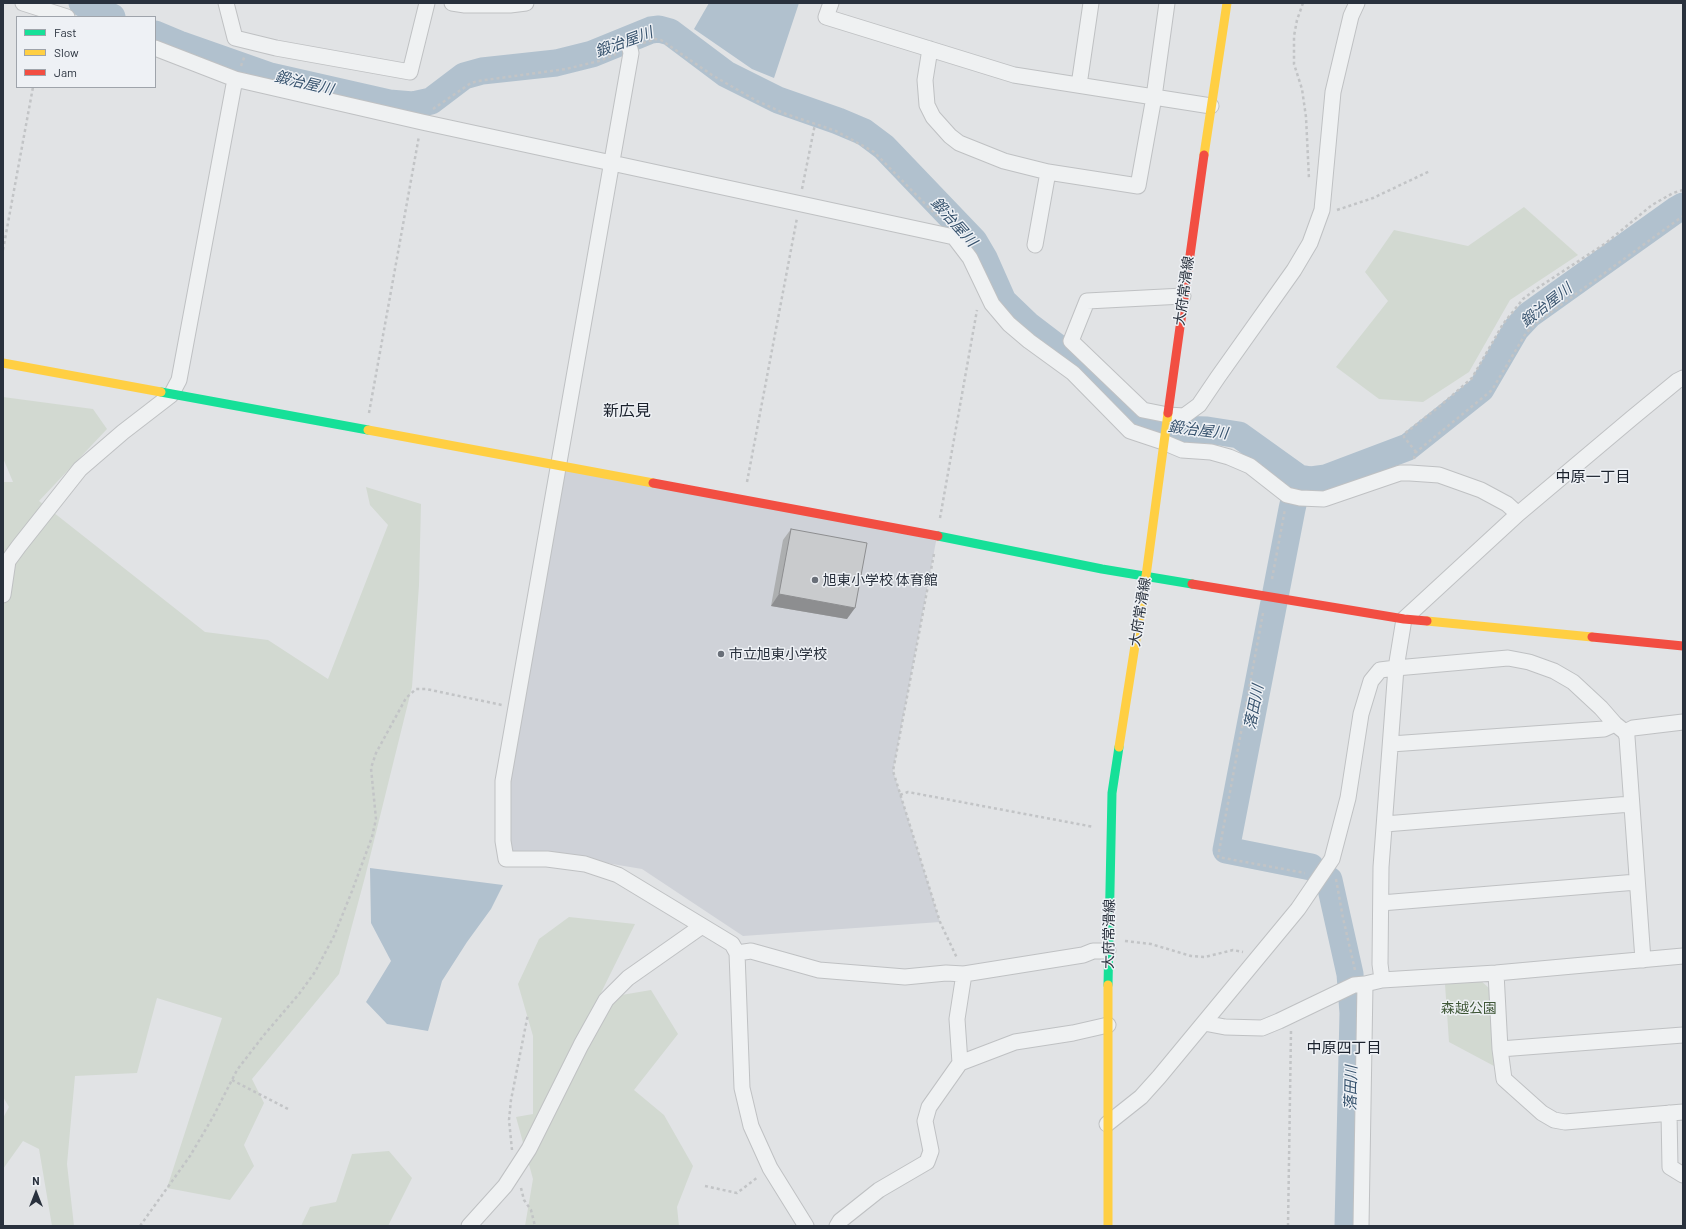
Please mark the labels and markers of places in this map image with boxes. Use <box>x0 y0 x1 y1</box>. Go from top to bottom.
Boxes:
place label: 旭東小学校 体育館 <box>823 572 938 588</box>
marker: 旭東小学校 体育館 <box>810 575 820 585</box>
place label: 市立旭東小学校 <box>729 646 827 662</box>
marker: 市立旭東小学校 <box>716 649 726 659</box>

